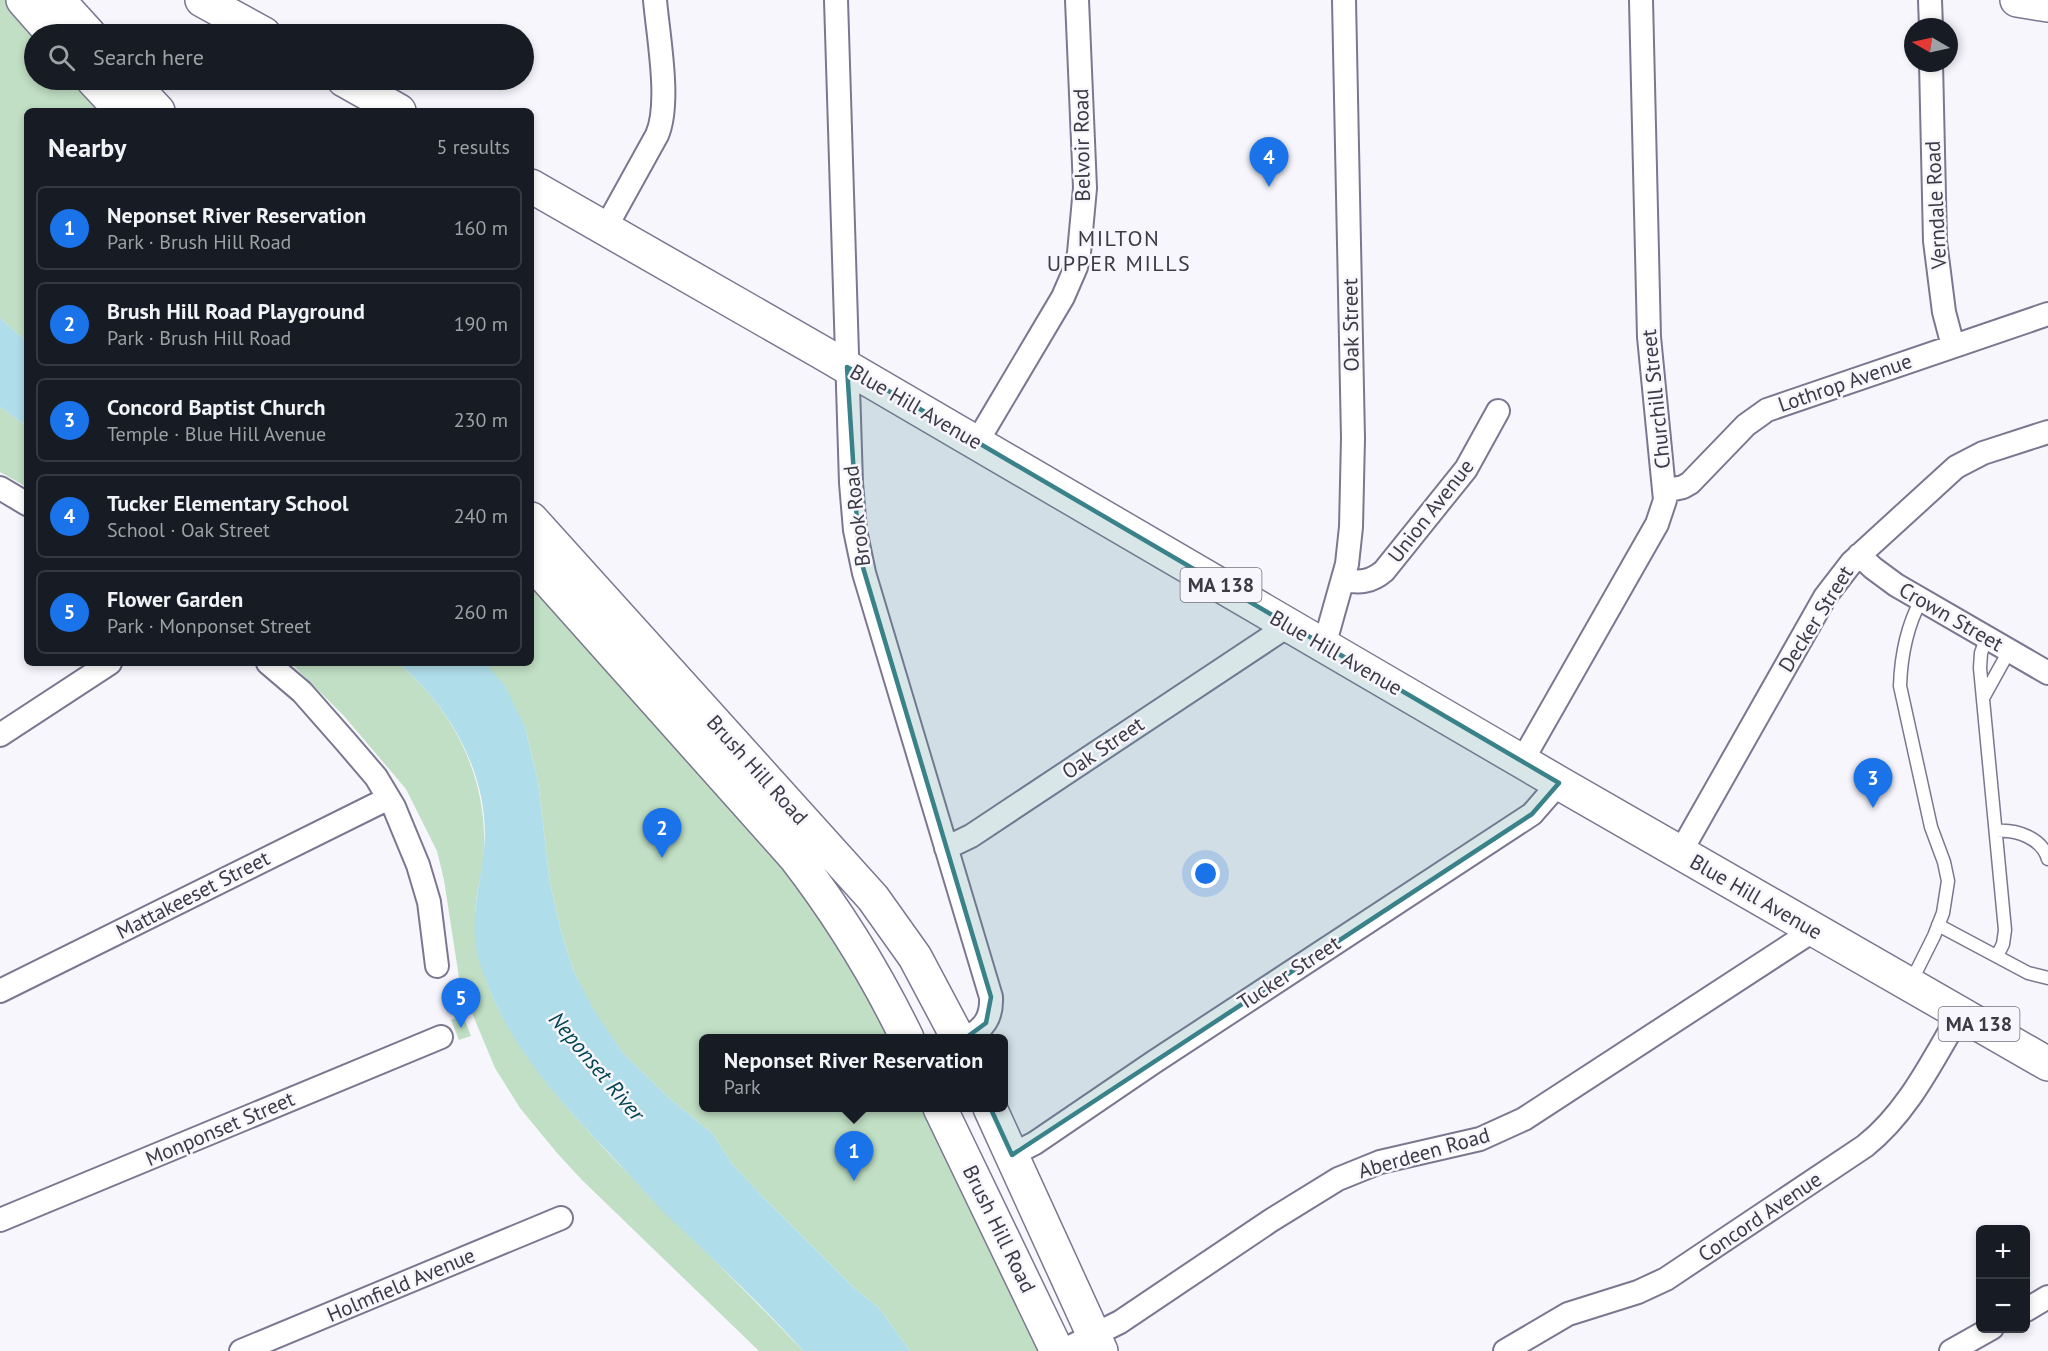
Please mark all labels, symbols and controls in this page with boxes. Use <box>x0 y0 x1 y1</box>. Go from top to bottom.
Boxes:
north arrow <box>1904 18 1958 72</box>
search box <box>24 24 534 90</box>
icon: search <box>45 41 78 74</box>
text: Search here <box>93 43 204 71</box>
street label: Belvoir Road <box>1067 88 1096 202</box>
text: Nearby <box>48 131 126 164</box>
text: 5 results <box>437 134 510 160</box>
pin: 4 <box>1250 138 1288 187</box>
street label: Verndale Road <box>1919 140 1952 271</box>
text: Neponset River Reservation <box>107 201 366 229</box>
text: 1 <box>64 215 75 241</box>
text: 160 m <box>454 215 508 241</box>
district label: MILTON UPPER MILLS <box>1047 224 1191 277</box>
text: Park · Brush Hill Road <box>107 229 291 255</box>
street label: Oak Street <box>1336 278 1365 372</box>
text: Brush Hill Road Playground <box>107 297 365 325</box>
text: 2 <box>64 311 75 337</box>
text: 190 m <box>454 311 508 337</box>
text: Park · Brush Hill Road <box>107 325 291 351</box>
street label: Churchill Street <box>1635 328 1676 470</box>
street label: Lothrop Avenue <box>1774 347 1915 418</box>
street label: Blue Hill Avenue <box>845 358 987 455</box>
text: Concord Baptist Church <box>107 393 325 421</box>
text: 3 <box>64 407 75 433</box>
text: 230 m <box>454 407 508 433</box>
text: Temple · Blue Hill Avenue <box>107 421 326 447</box>
street label: Union Avenue <box>1382 453 1479 568</box>
street label: Brook Road <box>837 464 876 568</box>
text: Tucker Elementary School <box>107 489 348 517</box>
text: 4 <box>64 503 75 529</box>
text: 240 m <box>454 503 508 529</box>
text: School · Oak Street <box>107 517 270 543</box>
street label: Decker Street <box>1772 560 1859 677</box>
road number: MA 138 <box>1180 568 1262 602</box>
street label: Crown Street <box>1894 576 2008 657</box>
text: Flower Garden <box>107 585 243 613</box>
text: 5 <box>64 599 75 625</box>
text: 260 m <box>454 599 508 625</box>
street label: Blue Hill Avenue <box>1265 604 1407 701</box>
text: Park · Monponset Street <box>107 613 311 639</box>
street label: Brush Hill Road <box>701 709 814 830</box>
street label: Oak Street <box>1056 710 1149 785</box>
pin: 3 <box>1854 758 1892 808</box>
pin: 2 <box>642 808 682 858</box>
street label: Mattakeeset Street <box>112 844 274 945</box>
street label: Blue Hill Avenue <box>1685 848 1827 945</box>
your location <box>1191 859 1220 888</box>
street label: Tucker Street <box>1232 929 1345 1016</box>
pin: 5 <box>442 978 480 1028</box>
water label: Neponset River <box>543 1006 652 1128</box>
road number: MA 138 <box>1938 1007 2020 1041</box>
popup <box>699 1034 1008 1112</box>
text: Neponset River Reservation <box>724 1046 983 1074</box>
text: Park <box>724 1074 761 1100</box>
street label: Monponset Street <box>141 1085 298 1172</box>
street label: Aberdeen Road <box>1355 1121 1493 1184</box>
pin: 1 <box>834 1132 874 1181</box>
street label: Brush Hill Road <box>957 1161 1042 1297</box>
street label: Concord Avenue <box>1693 1165 1827 1268</box>
map controls <box>1976 1225 2030 1333</box>
button: + <box>1976 1225 2030 1279</box>
street label: Holmfield Avenue <box>323 1241 479 1328</box>
button: − <box>1976 1279 2030 1333</box>

